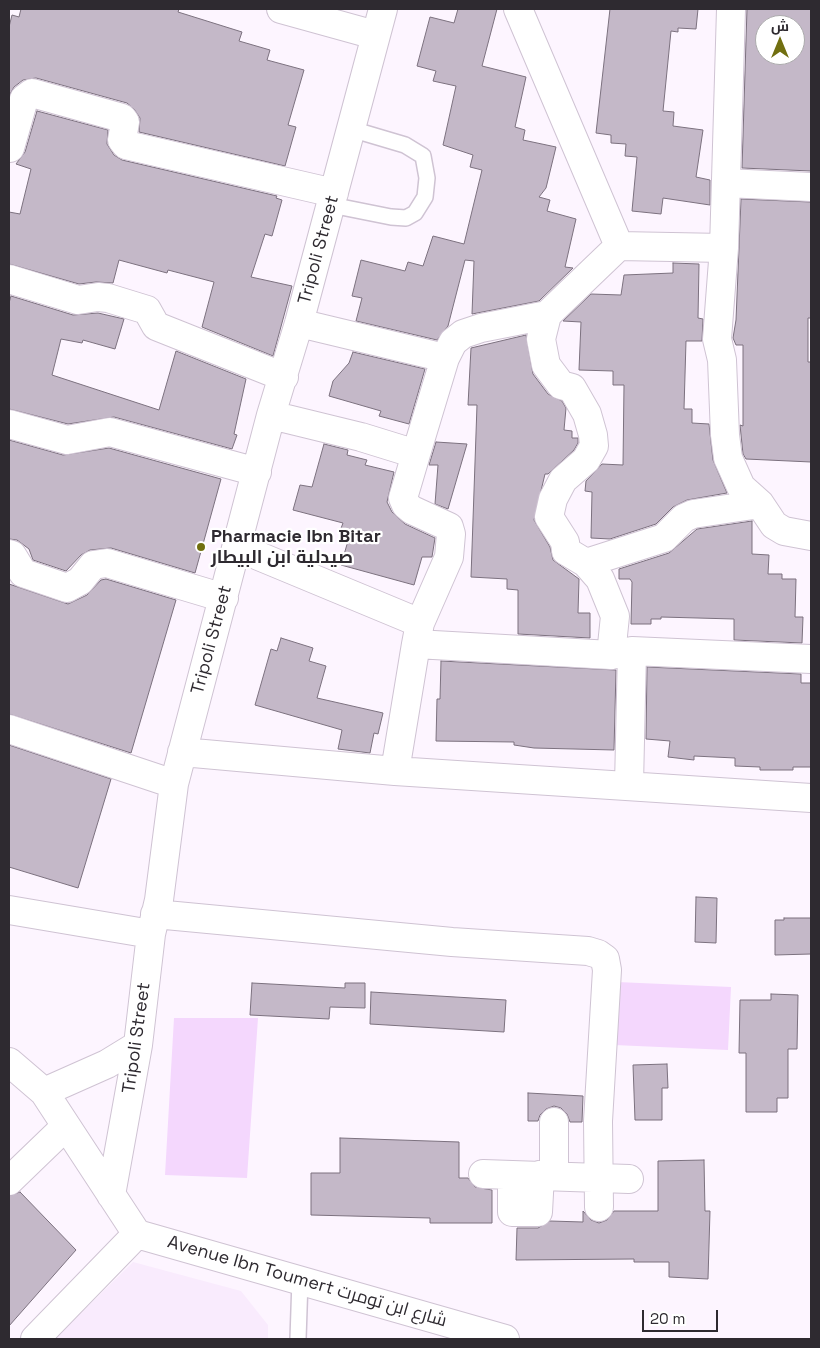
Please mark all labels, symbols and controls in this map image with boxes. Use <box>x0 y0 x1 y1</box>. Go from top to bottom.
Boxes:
north arrow <box>755 15 805 65</box>
text: ش <box>771 17 789 35</box>
street label: Tripoli Street <box>294 193 344 307</box>
place label: Pharmacie Ibn Bitar صيدلية ابن البيطار <box>211 526 381 568</box>
marker: Pharmacie Ibn Bitar صيدلية ابن البيطار <box>195 541 207 553</box>
street label: Tripoli Street <box>187 583 237 697</box>
street label: Tripoli Street <box>119 981 155 1095</box>
street label: Avenue Ibn Toumert شارع ابن تومرت <box>165 1232 449 1332</box>
scale bar <box>645 1300 721 1332</box>
text: 20 m <box>650 1309 685 1328</box>

